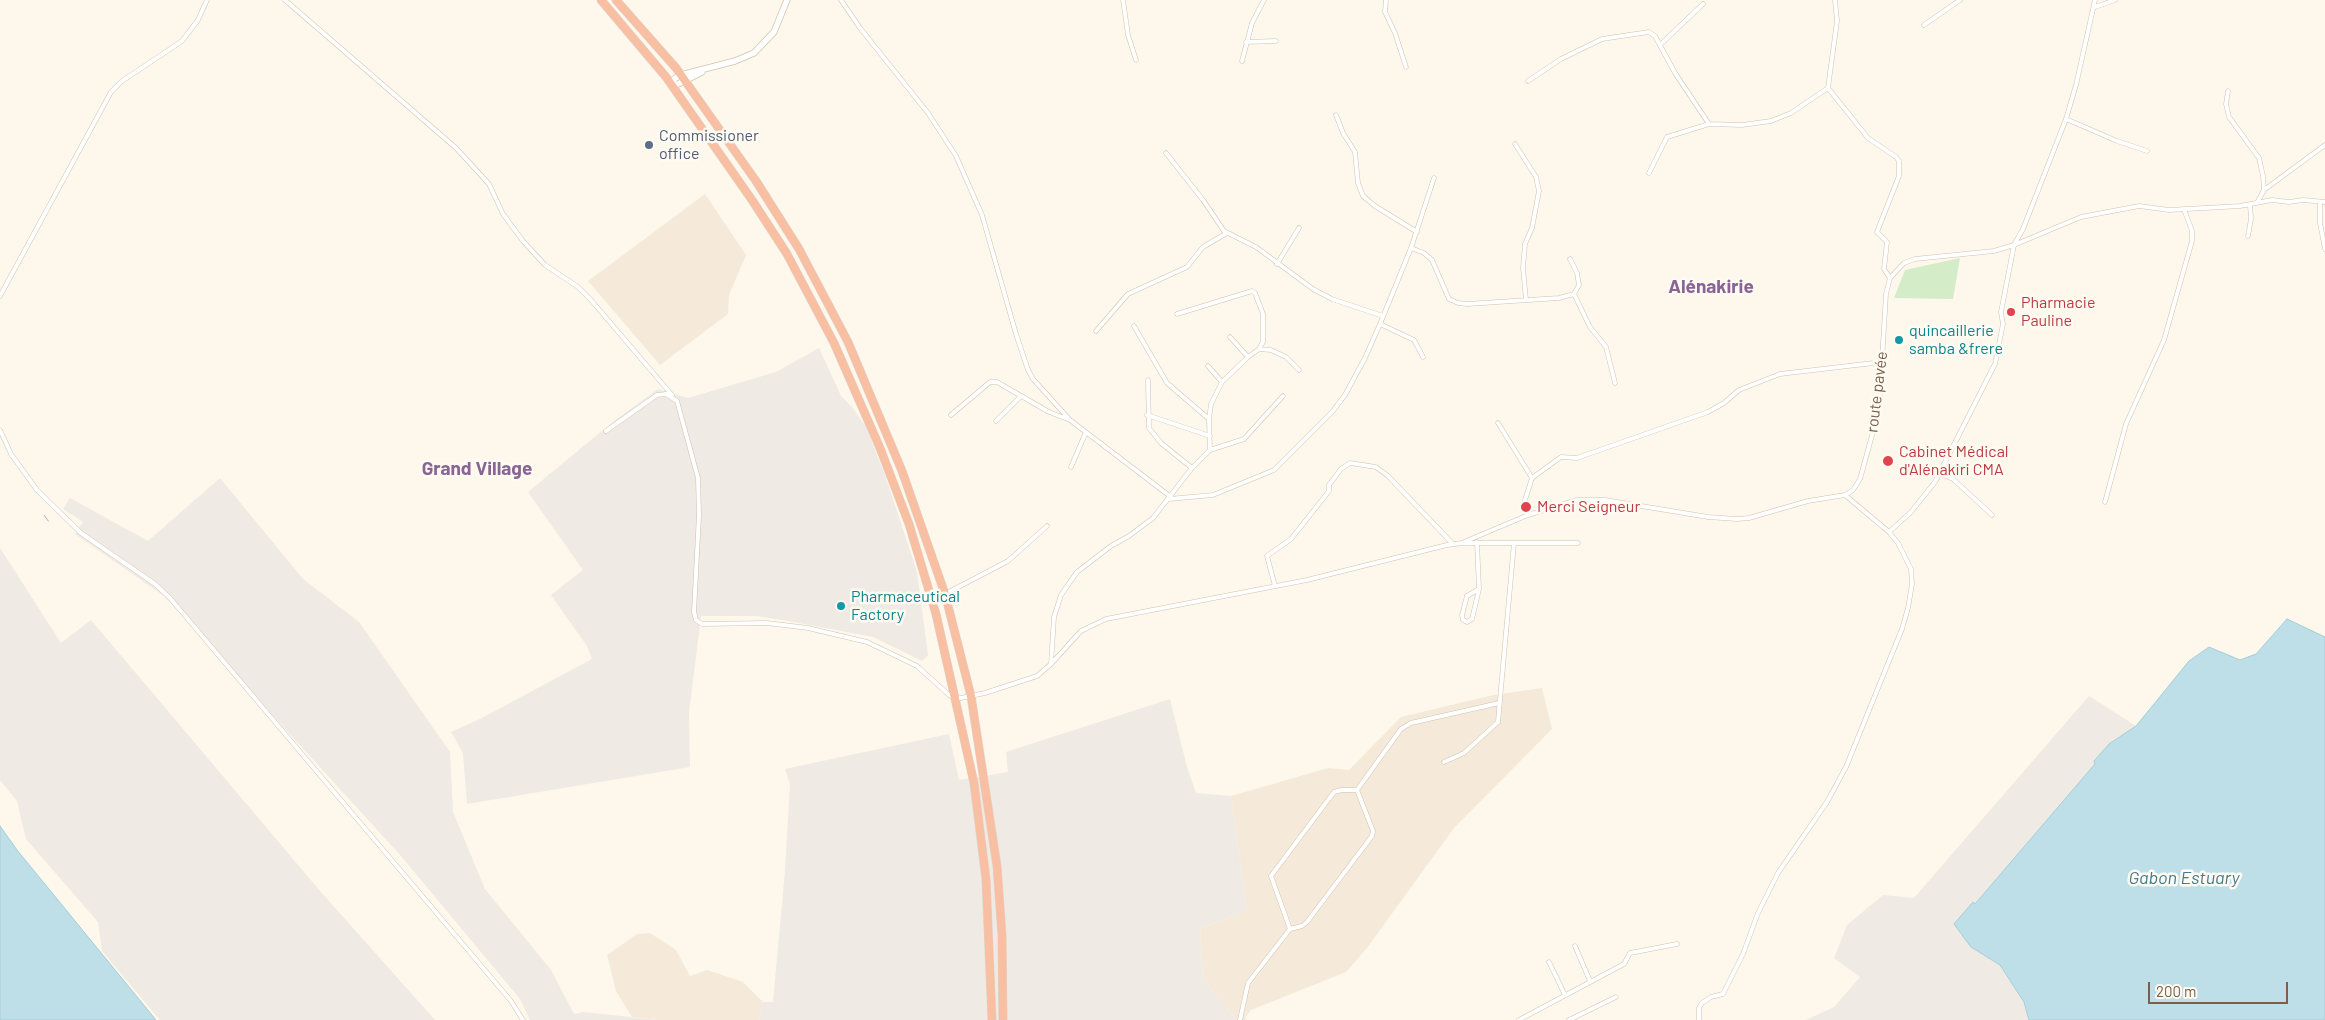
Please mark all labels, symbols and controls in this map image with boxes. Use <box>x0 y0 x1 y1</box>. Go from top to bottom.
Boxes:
place label: Commissioner office <box>659 126 759 164</box>
marker: Commissioner office <box>643 139 655 151</box>
district label: Alénakirie <box>1668 276 1754 298</box>
place label: Pharmacie Pauline <box>2021 293 2095 331</box>
marker: Pharmacie Pauline <box>2005 306 2017 318</box>
place label: quincaillerie samba &frere <box>1909 321 2003 359</box>
marker: quincaillerie samba &frere <box>1893 334 1905 346</box>
street label: route pavée <box>1862 350 1892 434</box>
place label: Cabinet Médical d'Alénakiri CMA <box>1899 442 2009 480</box>
marker: Cabinet Médical d'Alénakiri CMA <box>1881 454 1895 468</box>
district label: Grand Village <box>422 458 532 480</box>
place label: Merci Seigneur <box>1537 497 1640 517</box>
marker: Merci Seigneur <box>1519 500 1533 514</box>
place label: Pharmaceutical Factory <box>851 587 960 625</box>
marker: Pharmaceutical Factory <box>835 600 847 612</box>
water label: Gabon Estuary <box>2129 867 2239 889</box>
scale bar <box>2150 972 2290 1004</box>
text: 200 m <box>2156 982 2196 1000</box>

